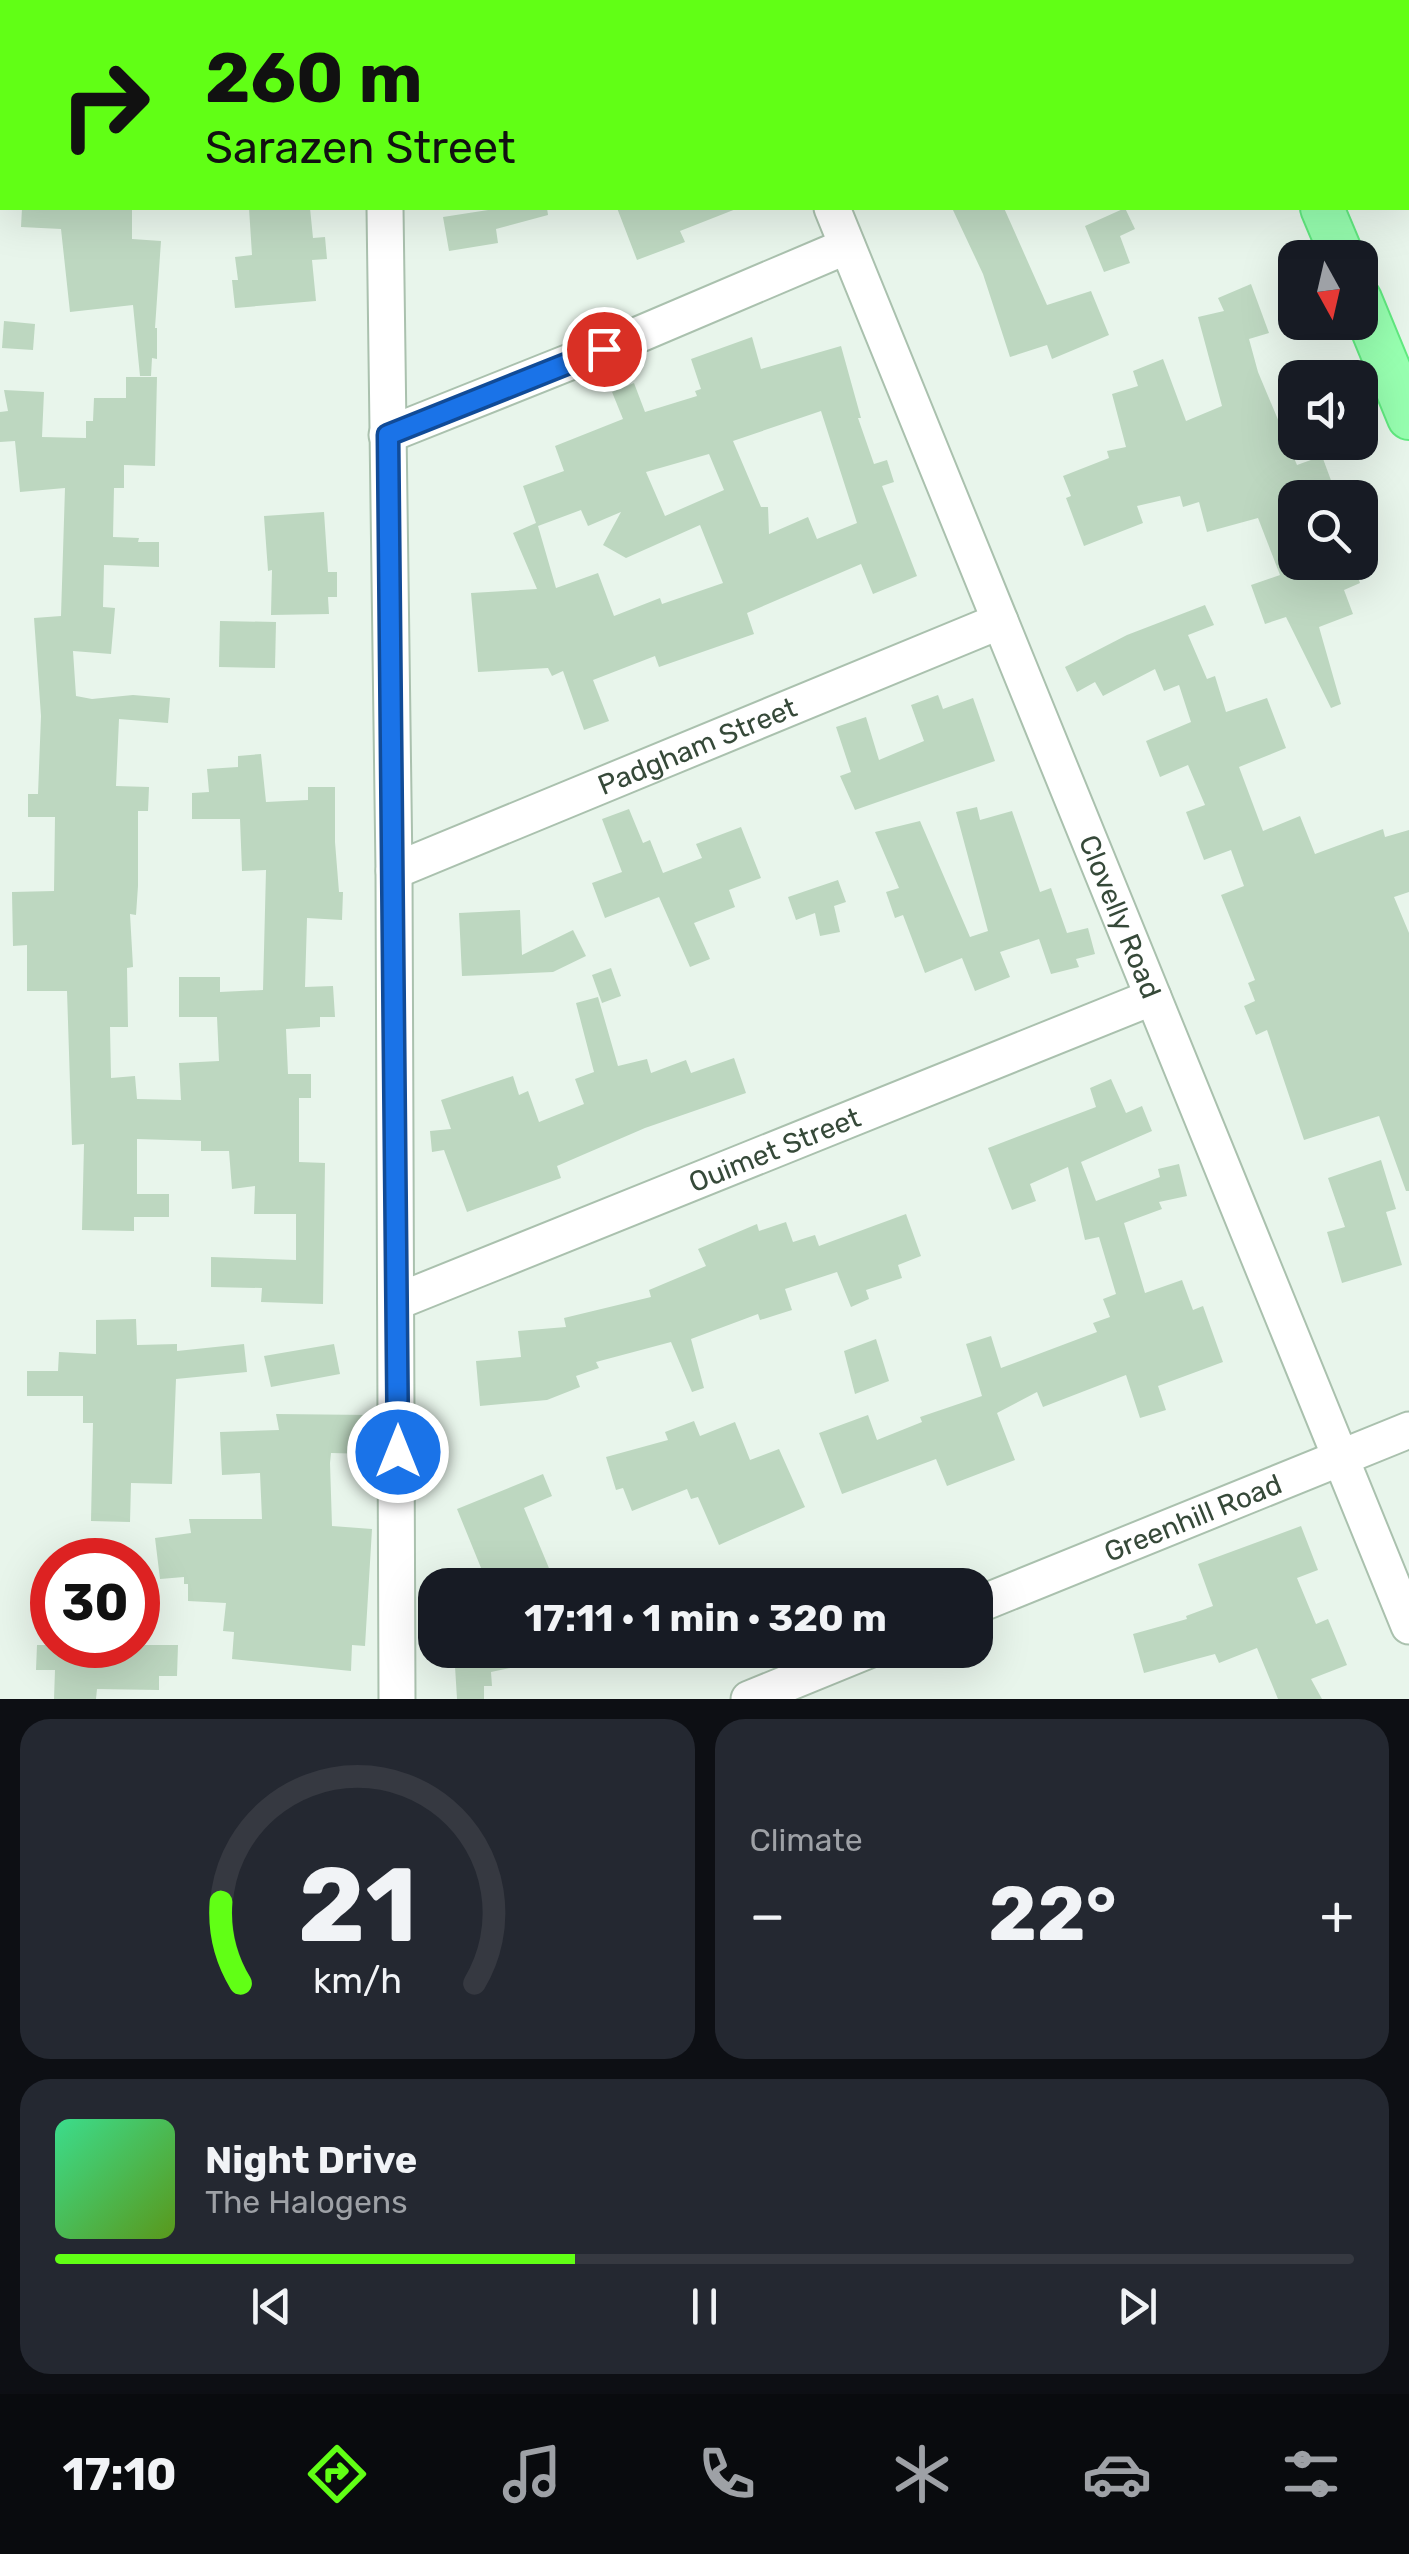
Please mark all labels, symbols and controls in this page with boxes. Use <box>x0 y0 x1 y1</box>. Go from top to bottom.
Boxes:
text: 260 m <box>205 37 423 120</box>
icon: right <box>40 40 170 170</box>
text: Sarazen Street <box>205 121 516 174</box>
north arrow <box>1278 240 1378 340</box>
map controls <box>1278 240 1378 580</box>
pin <box>562 307 647 392</box>
icon: arrive <box>577 322 632 377</box>
button: sound <box>1278 360 1378 460</box>
button: search <box>1278 480 1378 580</box>
street label: Padgham Street <box>593 690 801 802</box>
street label: Clovelly Road <box>1072 830 1168 1003</box>
street label: Ouimet Street <box>684 1100 865 1199</box>
position arrow <box>346 1400 450 1504</box>
street label: Greenhill Road <box>1099 1467 1286 1568</box>
speed limit sign: 30 <box>30 1538 160 1668</box>
text: 17:11 · 1 min · 320 m <box>524 1595 887 1641</box>
text: Climate <box>750 1821 863 1859</box>
text: 21 <box>298 1844 417 1967</box>
text: 22° <box>988 1870 1117 1959</box>
text: − <box>750 1883 785 1948</box>
text: + <box>1320 1883 1354 1948</box>
text: km/h <box>313 1960 402 2002</box>
text: Night Drive <box>205 2137 417 2183</box>
text: The Halogens <box>205 2183 408 2221</box>
icon: previous <box>244 2279 299 2334</box>
icon: pause <box>677 2279 732 2334</box>
icon: next <box>1110 2279 1165 2334</box>
icon: directions <box>302 2439 372 2509</box>
icon: music <box>497 2439 567 2509</box>
icon: phone <box>692 2439 762 2509</box>
icon: climate <box>887 2439 957 2509</box>
icon: car <box>1082 2439 1152 2509</box>
icon: filters <box>1276 2439 1346 2509</box>
text: 17:10 <box>62 2448 177 2501</box>

